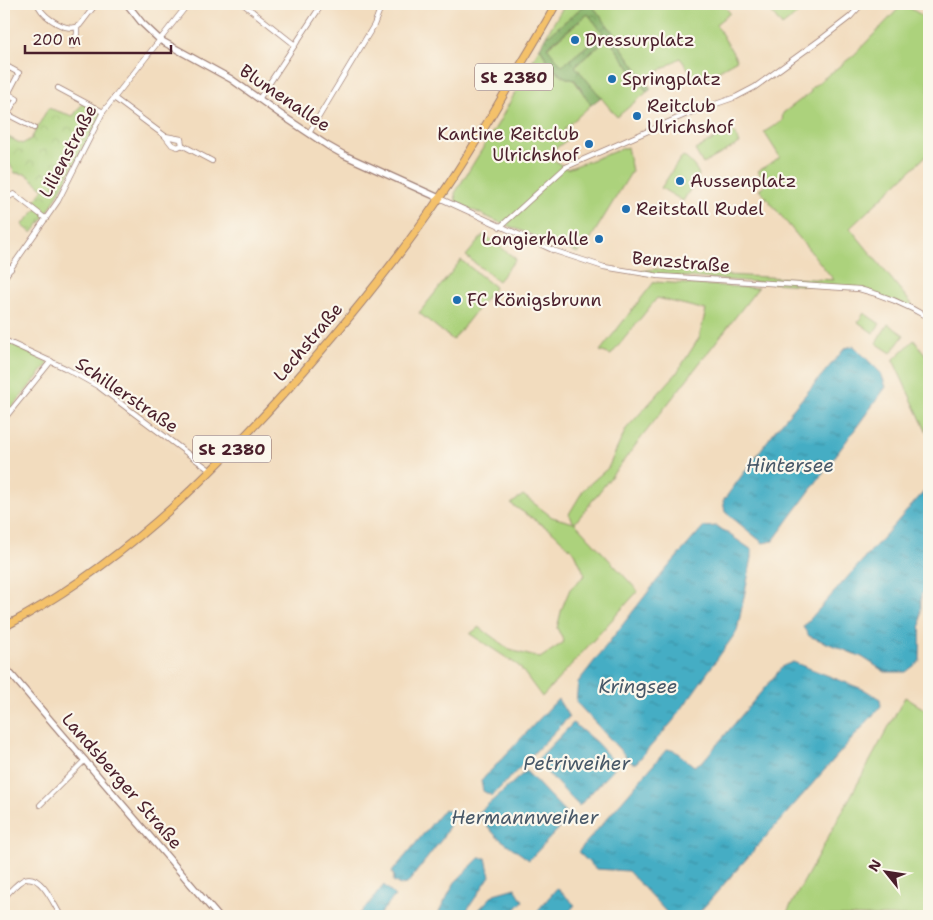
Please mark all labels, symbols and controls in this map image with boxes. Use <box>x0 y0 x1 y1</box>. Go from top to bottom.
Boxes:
scale bar <box>25 22 171 54</box>
place label: Dressurplatz <box>585 28 695 52</box>
text: 200 m <box>32 30 81 50</box>
marker: Dressurplatz <box>569 34 581 46</box>
street label: Blumenallee <box>235 59 335 137</box>
road number: St 2380 <box>475 64 553 90</box>
place label: Springplatz <box>622 67 721 91</box>
marker: Springplatz <box>606 73 618 85</box>
place label: Reitclub Ulrichshof <box>647 94 734 139</box>
street label: Lilienstraße <box>33 100 103 202</box>
marker: Reitclub Ulrichshof <box>631 110 643 122</box>
place label: Kantine Reitclub Ulrichshof <box>437 122 579 167</box>
marker: Kantine Reitclub Ulrichshof <box>583 138 595 150</box>
place label: Aussenplatz <box>690 169 796 193</box>
marker: Aussenplatz <box>674 175 686 187</box>
place label: Reitstall Rudel <box>636 197 764 221</box>
marker: Reitstall Rudel <box>620 203 632 215</box>
place label: Longierhalle <box>482 227 589 251</box>
marker: Longierhalle <box>593 233 605 245</box>
street label: Benzstraße <box>631 246 731 278</box>
place label: FC Königsbrunn <box>467 288 601 312</box>
marker: FC Königsbrunn <box>451 294 463 306</box>
street label: Lechstraße <box>268 298 348 386</box>
street label: Schillerstraße <box>71 352 183 438</box>
road number: St 2380 <box>193 436 271 462</box>
water label: Hintersee <box>746 453 834 478</box>
water label: Kringsee <box>598 674 678 699</box>
street label: Landsberger Straße <box>56 708 188 854</box>
water label: Petriweiher <box>524 751 631 776</box>
water label: Hermannweiher <box>451 805 600 830</box>
north arrow <box>860 848 910 898</box>
text: N <box>864 856 885 875</box>

